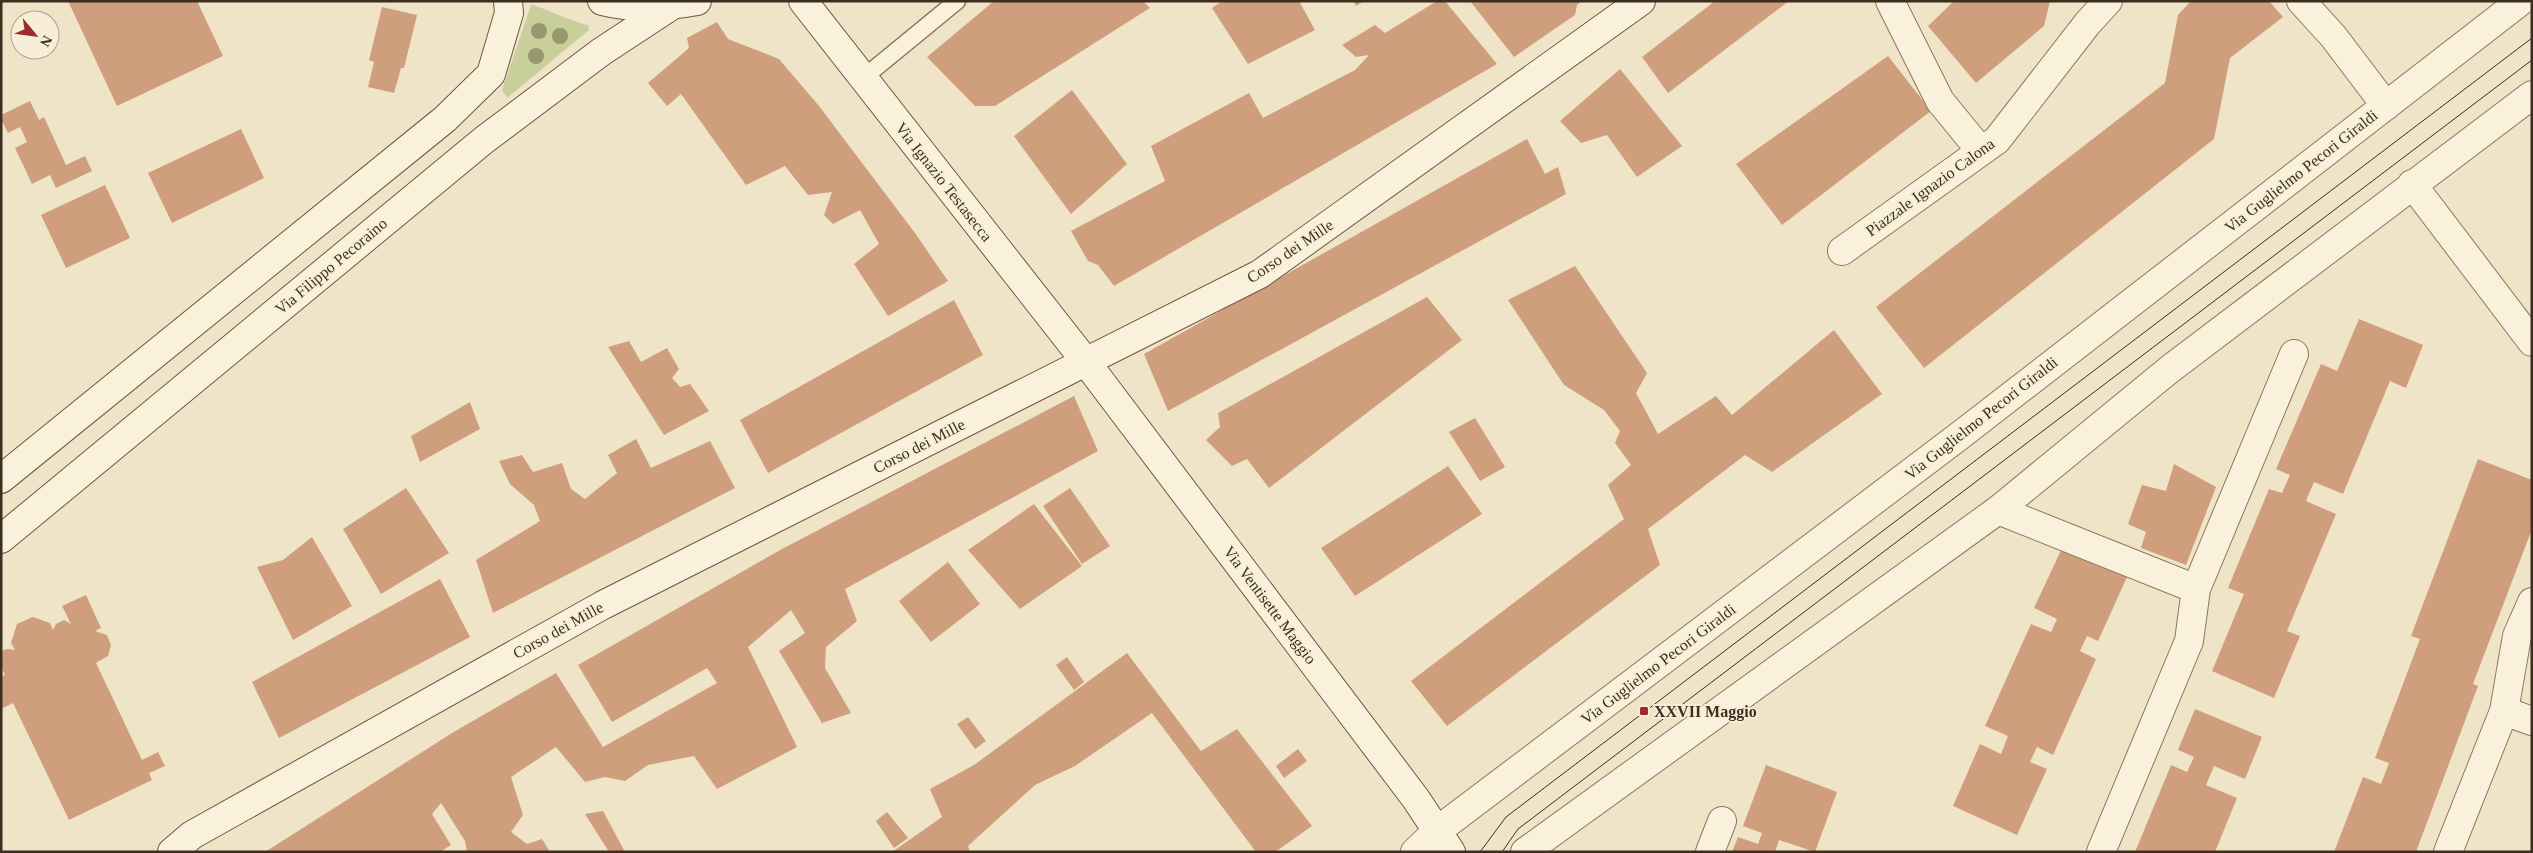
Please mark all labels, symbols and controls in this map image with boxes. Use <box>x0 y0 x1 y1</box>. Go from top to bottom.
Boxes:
north arrow <box>10 10 60 60</box>
text: N <box>37 33 55 49</box>
street label: Via Guglielmo Pecori Giraldi <box>2221 106 2382 237</box>
street label: Via Ignazio Testasecca <box>892 119 996 245</box>
street label: Piazzale Ignazio Calona <box>1862 135 1998 240</box>
street label: Via Filippo Pecoraino <box>272 214 391 318</box>
street label: Corso dei Mille <box>1244 216 1336 286</box>
street label: Via Guglielmo Pecori Giraldi <box>1901 353 2062 484</box>
street label: Corso dei Mille <box>870 416 968 476</box>
street label: Via Ventisette Maggio <box>1219 543 1320 668</box>
street label: Corso dei Mille <box>510 598 606 662</box>
street label: Via Guglielmo Pecori Giraldi <box>1578 600 1740 728</box>
place label: XXVII Maggio <box>1654 703 1757 721</box>
marker: XXVII Maggio <box>1638 705 1650 717</box>

